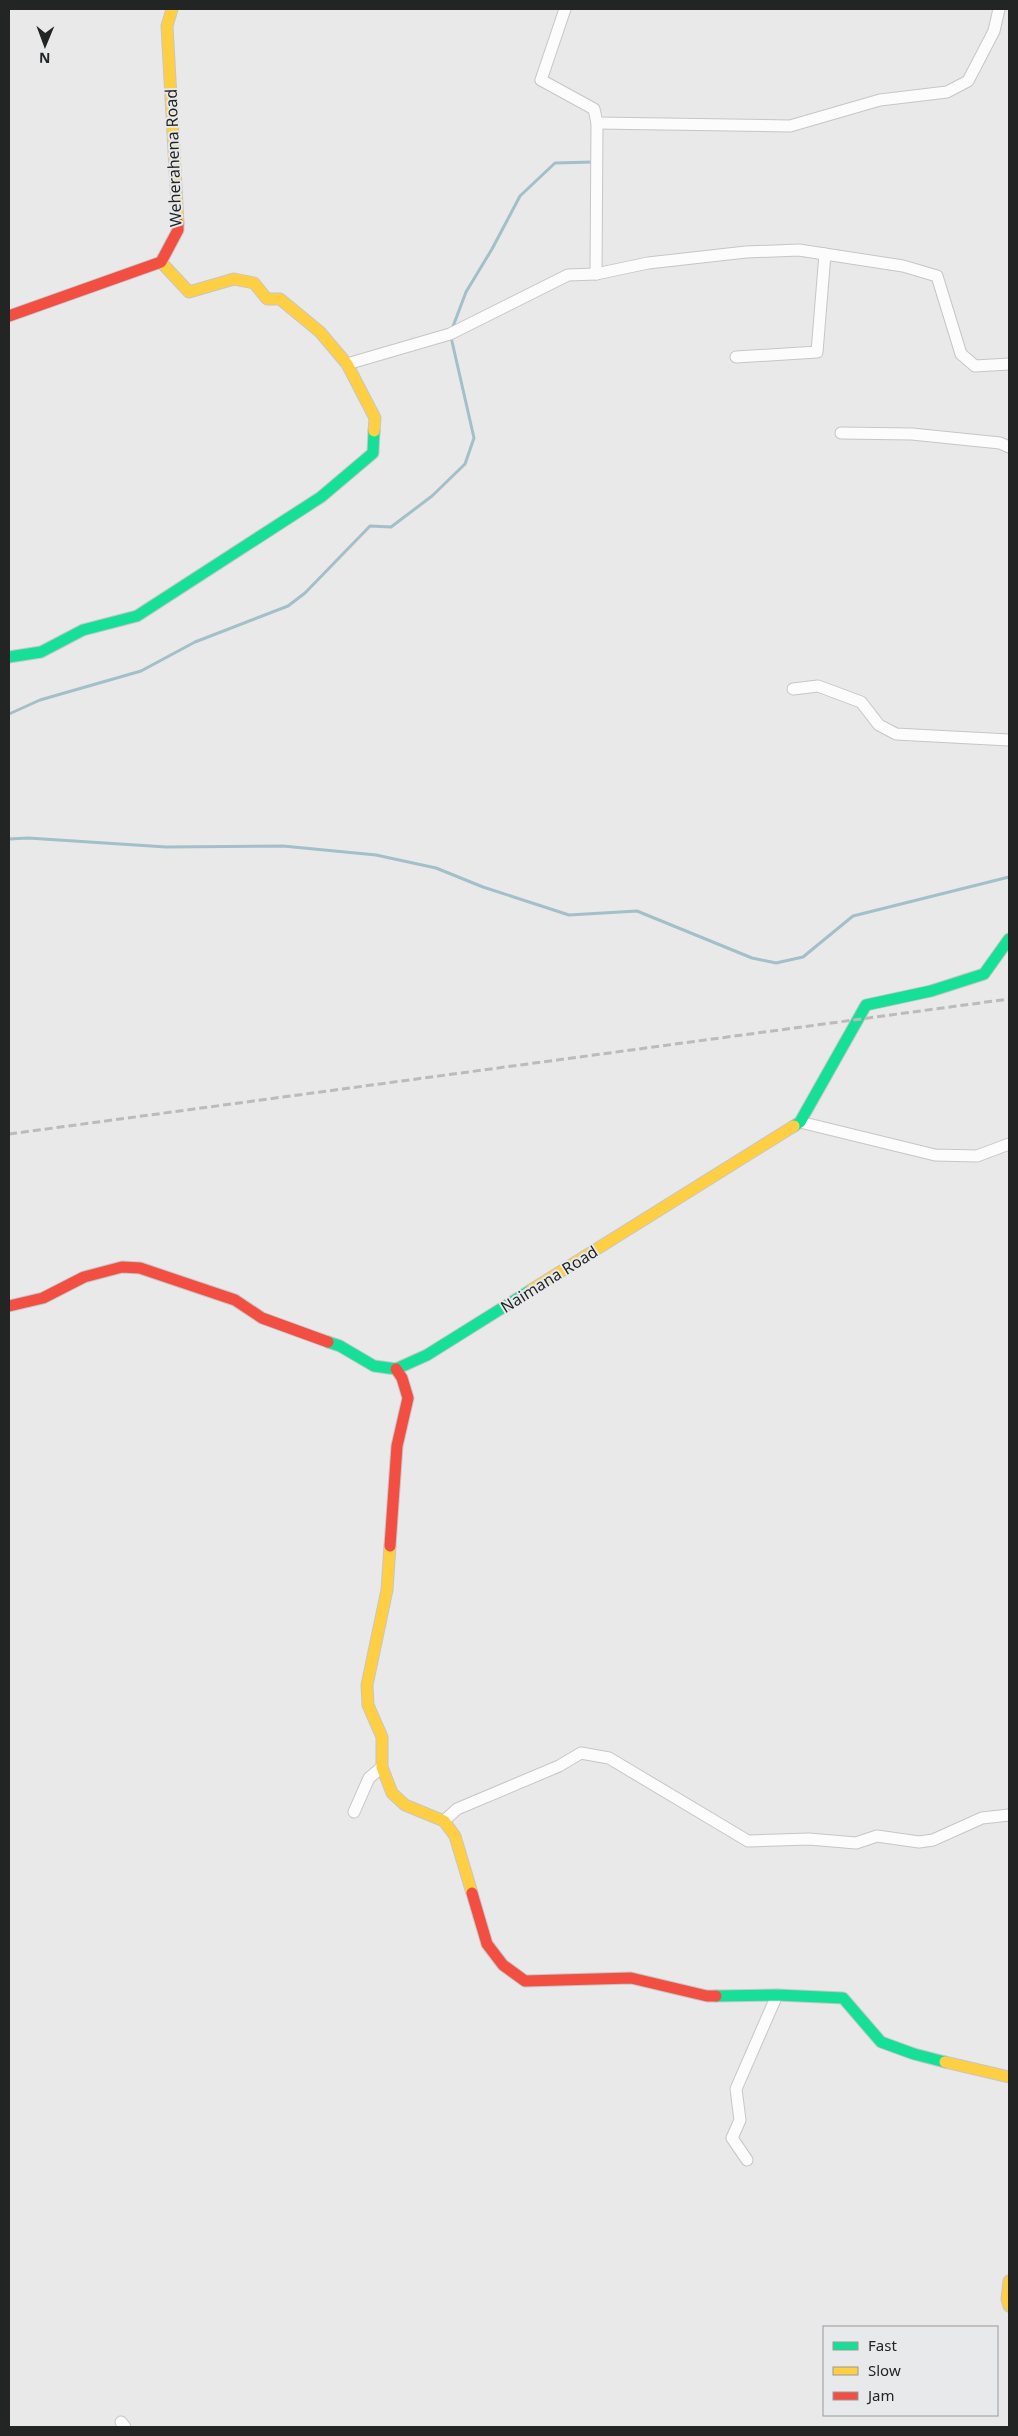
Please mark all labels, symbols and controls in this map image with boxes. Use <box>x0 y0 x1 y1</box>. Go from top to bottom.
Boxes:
north arrow <box>20 20 70 70</box>
text: N <box>39 49 51 68</box>
street label: Weherahena Road <box>160 89 186 227</box>
street label: Naimana Road <box>496 1240 602 1318</box>
legend <box>823 2326 998 2416</box>
text: Fast <box>868 2335 897 2355</box>
text: Slow <box>868 2360 901 2380</box>
text: Jam <box>866 2385 895 2405</box>

